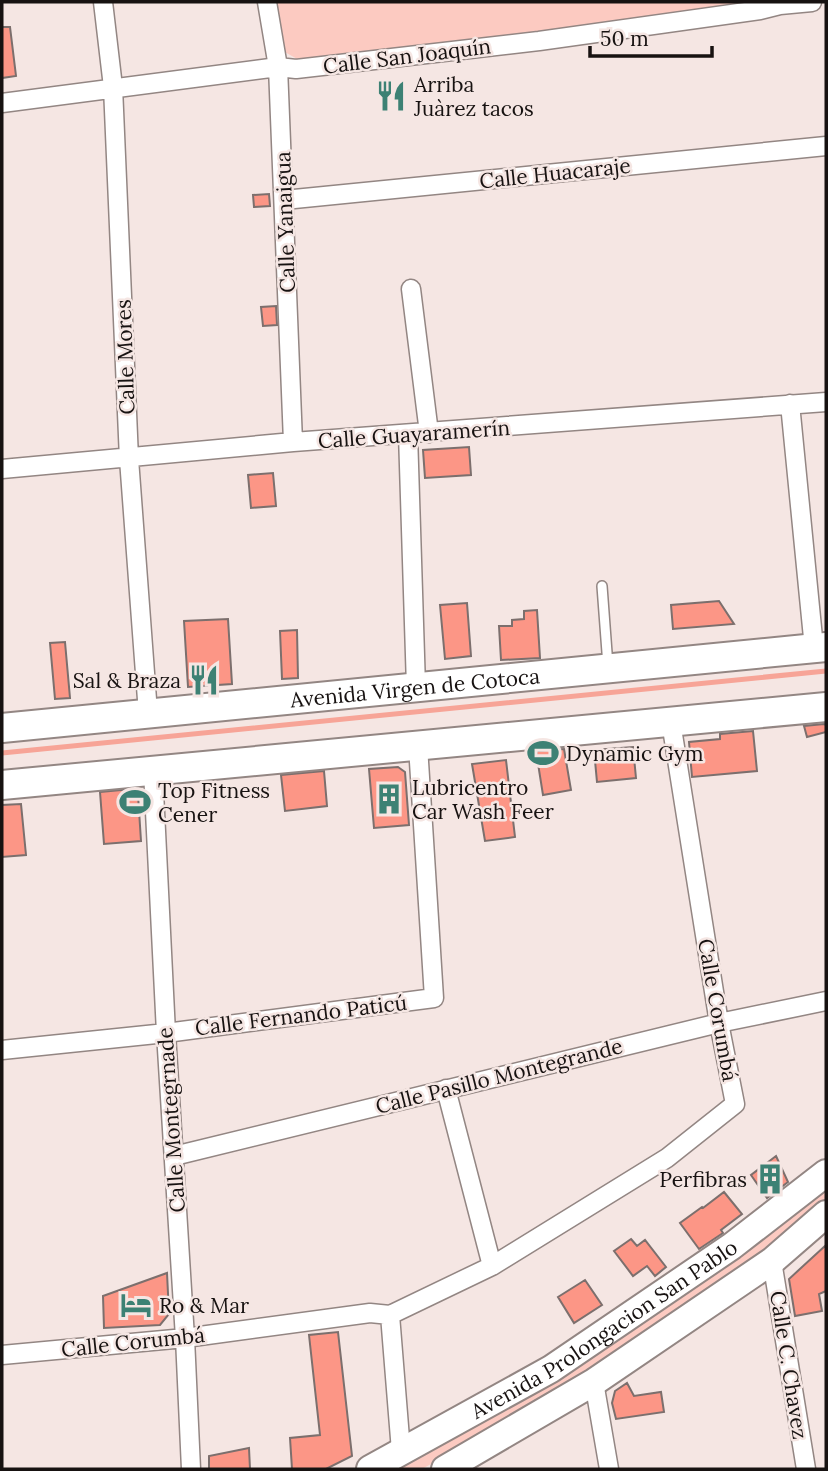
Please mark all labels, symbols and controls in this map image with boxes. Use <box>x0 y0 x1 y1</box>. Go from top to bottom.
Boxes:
scale bar <box>590 14 712 58</box>
text: 50 m <box>600 25 649 52</box>
street label: Calle San Joaquín <box>322 32 493 80</box>
place label: Arriba Juàrez tacos <box>413 71 534 122</box>
restaurant icon: Arriba Juàrez tacos <box>374 79 408 113</box>
street label: Calle Yanaigua <box>269 151 301 293</box>
street label: Calle Huacaraje <box>478 152 632 194</box>
street label: Calle Mores <box>109 299 141 415</box>
street label: Calle Guayaramerín <box>317 414 511 454</box>
street label: Avenida Virgen de Cotoca <box>288 662 541 713</box>
restaurant icon: Sal & Braza <box>187 663 221 697</box>
place label: Sal & Braza <box>73 667 181 694</box>
sports icon: Dynamic Gym <box>526 736 560 770</box>
place label: Dynamic Gym <box>566 740 704 767</box>
place label: Lubricentro Car Wash Feer <box>412 774 554 825</box>
place label: Top Fitness Cener <box>158 777 270 828</box>
building icon: Lubricentro Car Wash Feer <box>372 782 406 816</box>
sports icon: Top Fitness Cener <box>118 785 152 819</box>
street label: Calle Corumbá <box>692 937 744 1084</box>
street label: Calle Fernando Paticú <box>194 989 408 1041</box>
street label: Calle Montegrnade <box>151 1027 191 1213</box>
street label: Calle Pasillo Montegrande <box>373 1032 625 1120</box>
building icon: Perfibras <box>753 1162 787 1196</box>
place label: Perfibras <box>659 1166 747 1193</box>
street label: Avenida Prolongacion San Pablo <box>465 1233 742 1425</box>
hotel icon: Ro & Mar <box>119 1288 153 1322</box>
street label: Calle C. Chavez <box>764 1289 814 1441</box>
place label: Ro & Mar <box>159 1292 249 1319</box>
street label: Calle Corumbá <box>60 1321 206 1363</box>

